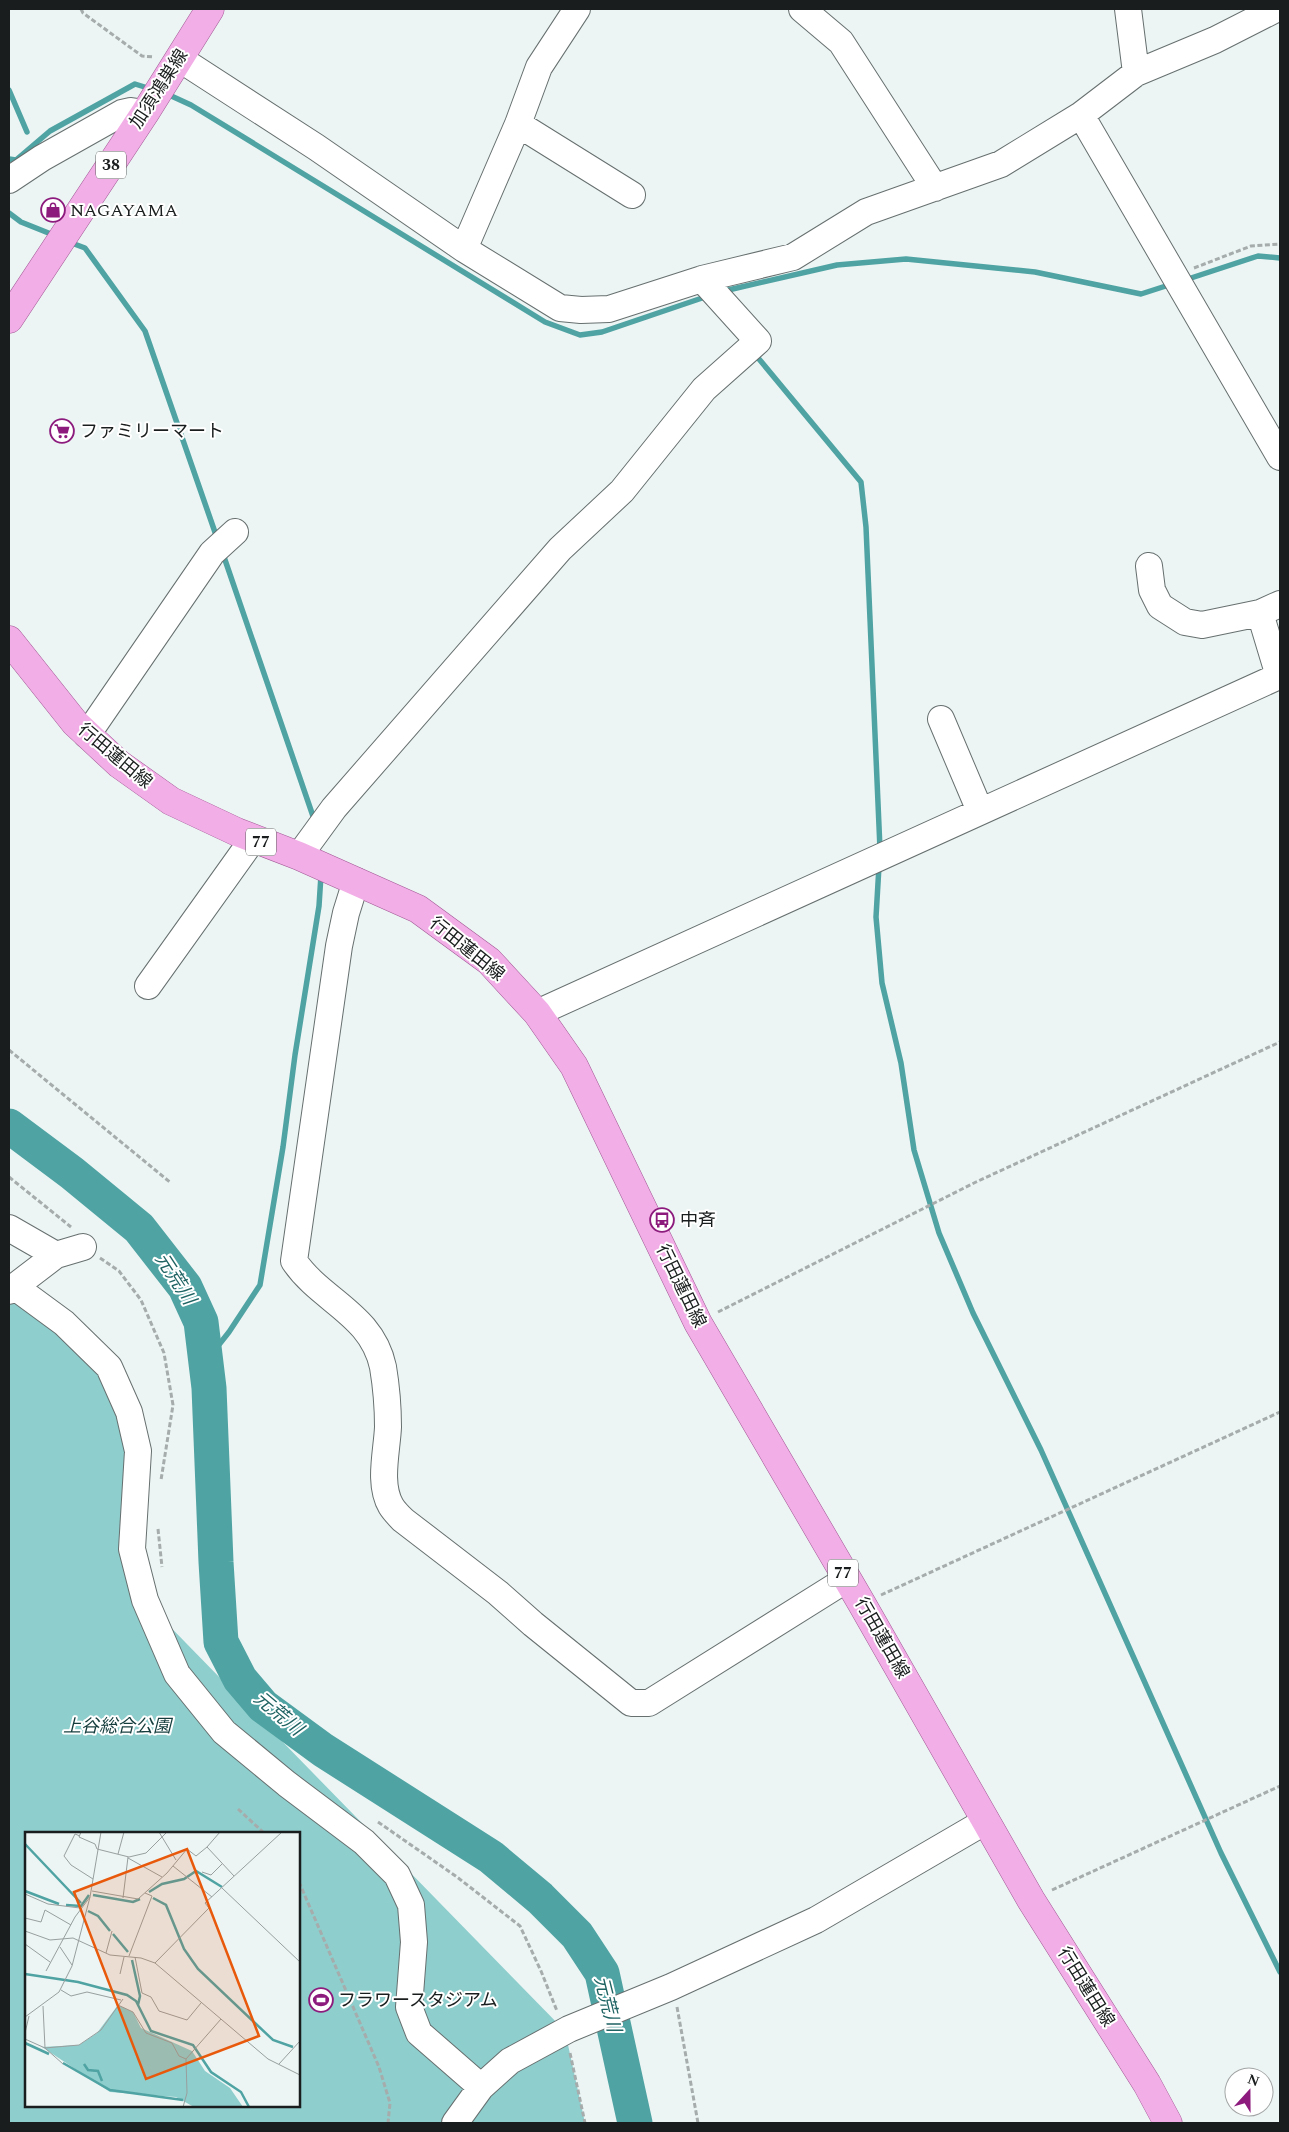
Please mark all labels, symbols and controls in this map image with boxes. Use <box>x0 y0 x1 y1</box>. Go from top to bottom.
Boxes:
street label: 加須鴻巣線 <box>123 44 195 134</box>
road number: 38 <box>96 152 126 178</box>
shop icon: NAGAYAMA <box>40 197 66 223</box>
place label: NAGAYAMA <box>70 197 178 224</box>
supermarket icon: ファミリーマート <box>49 418 75 444</box>
place label: ファミリーマート <box>80 418 224 445</box>
street label: 行田蓮田線 <box>72 717 158 795</box>
road number: 77 <box>246 829 276 856</box>
street label: 行田蓮田線 <box>424 910 510 988</box>
bus stop icon: 中斉 <box>649 1207 675 1233</box>
place label: 中斉 <box>680 1207 716 1234</box>
street label: 行田蓮田線 <box>649 1240 713 1332</box>
water label: 元荒川 <box>147 1247 204 1312</box>
road number: 77 <box>828 1560 858 1586</box>
street label: 行田蓮田線 <box>848 1592 916 1684</box>
water label: 元荒川 <box>247 1685 311 1745</box>
park label: 上谷総合公園 <box>63 1713 174 1740</box>
inset map <box>25 1832 300 2107</box>
street label: 行田蓮田線 <box>1051 1942 1121 2032</box>
water label: 元荒川 <box>586 1973 628 2037</box>
sports icon: フラワースタジアム <box>308 1987 334 2013</box>
place label: フラワースタジアム <box>338 1987 498 2014</box>
north arrow <box>1224 2067 1274 2117</box>
text: N <box>1244 2068 1263 2092</box>

